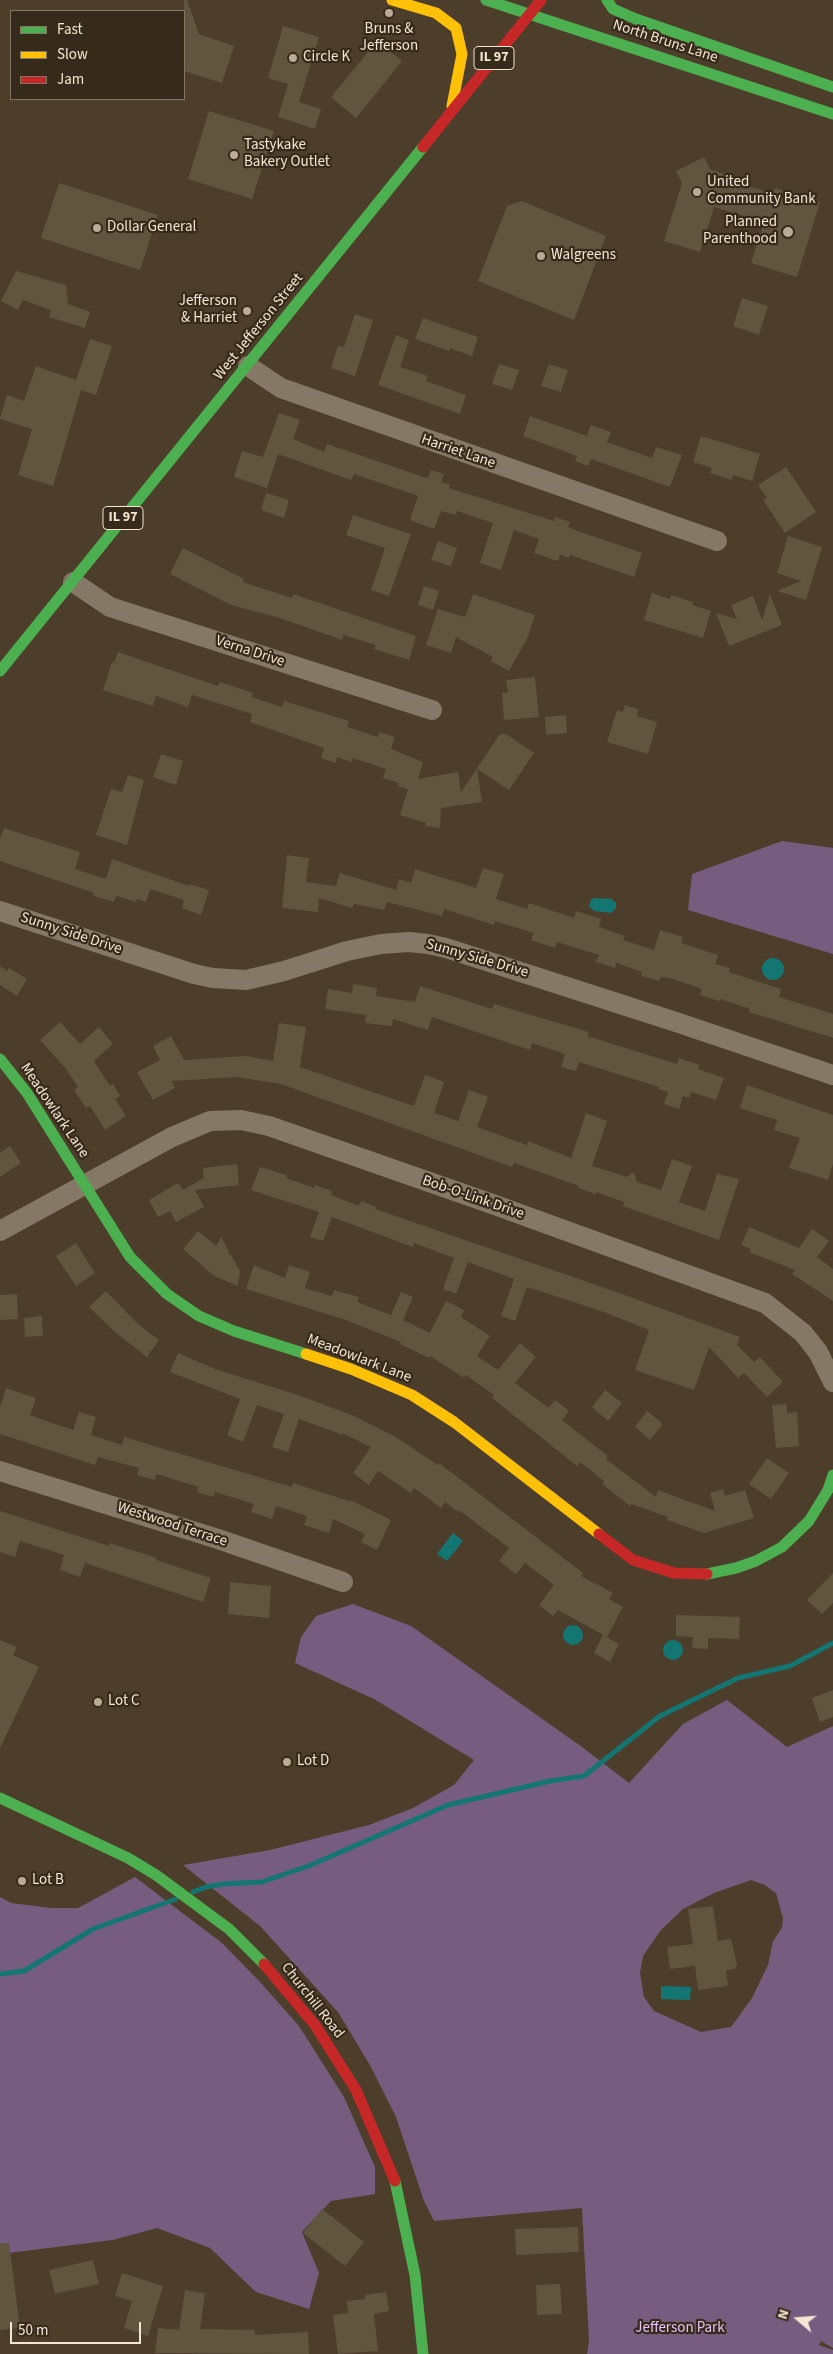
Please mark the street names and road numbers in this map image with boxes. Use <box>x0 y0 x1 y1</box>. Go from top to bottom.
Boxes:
street label: North Bruns Lane <box>610 17 720 67</box>
road number: IL 97 <box>474 46 514 70</box>
street label: West Jefferson Street <box>210 270 308 384</box>
street label: Harriet Lane <box>419 431 497 473</box>
road number: IL 97 <box>103 506 143 530</box>
street label: Verna Drive <box>213 632 287 672</box>
street label: Sunny Side Drive <box>18 909 124 959</box>
street label: Sunny Side Drive <box>424 936 530 982</box>
street label: Meadowlark Lane <box>16 1060 92 1162</box>
street label: Bob-O-Link Drive <box>420 1172 526 1224</box>
street label: Meadowlark Lane <box>304 1331 414 1387</box>
street label: Westwood Terrace <box>115 1499 229 1551</box>
street label: Churchill Road <box>277 1959 347 2043</box>

